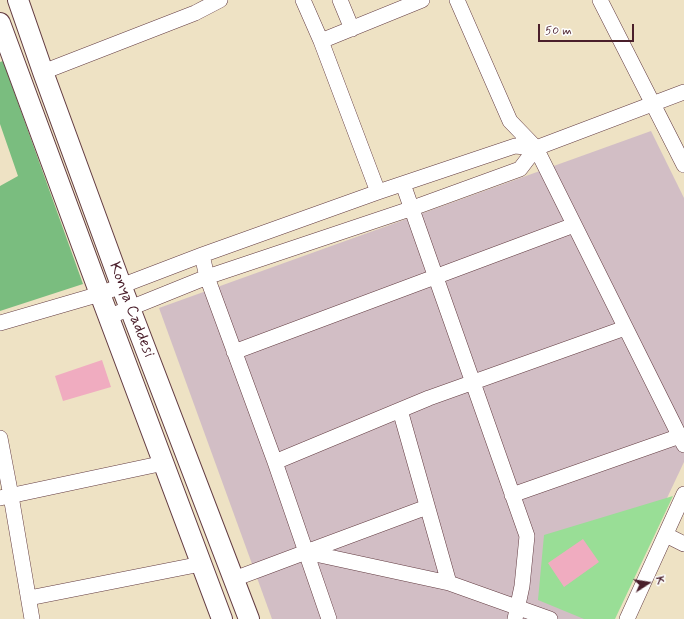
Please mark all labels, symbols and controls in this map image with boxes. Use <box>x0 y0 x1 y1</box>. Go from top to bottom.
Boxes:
scale bar <box>540 16 636 42</box>
text: 50 m <box>545 23 572 39</box>
street label: Konya Caddesi <box>104 260 158 360</box>
north arrow <box>628 563 668 603</box>
text: K <box>652 575 667 586</box>

